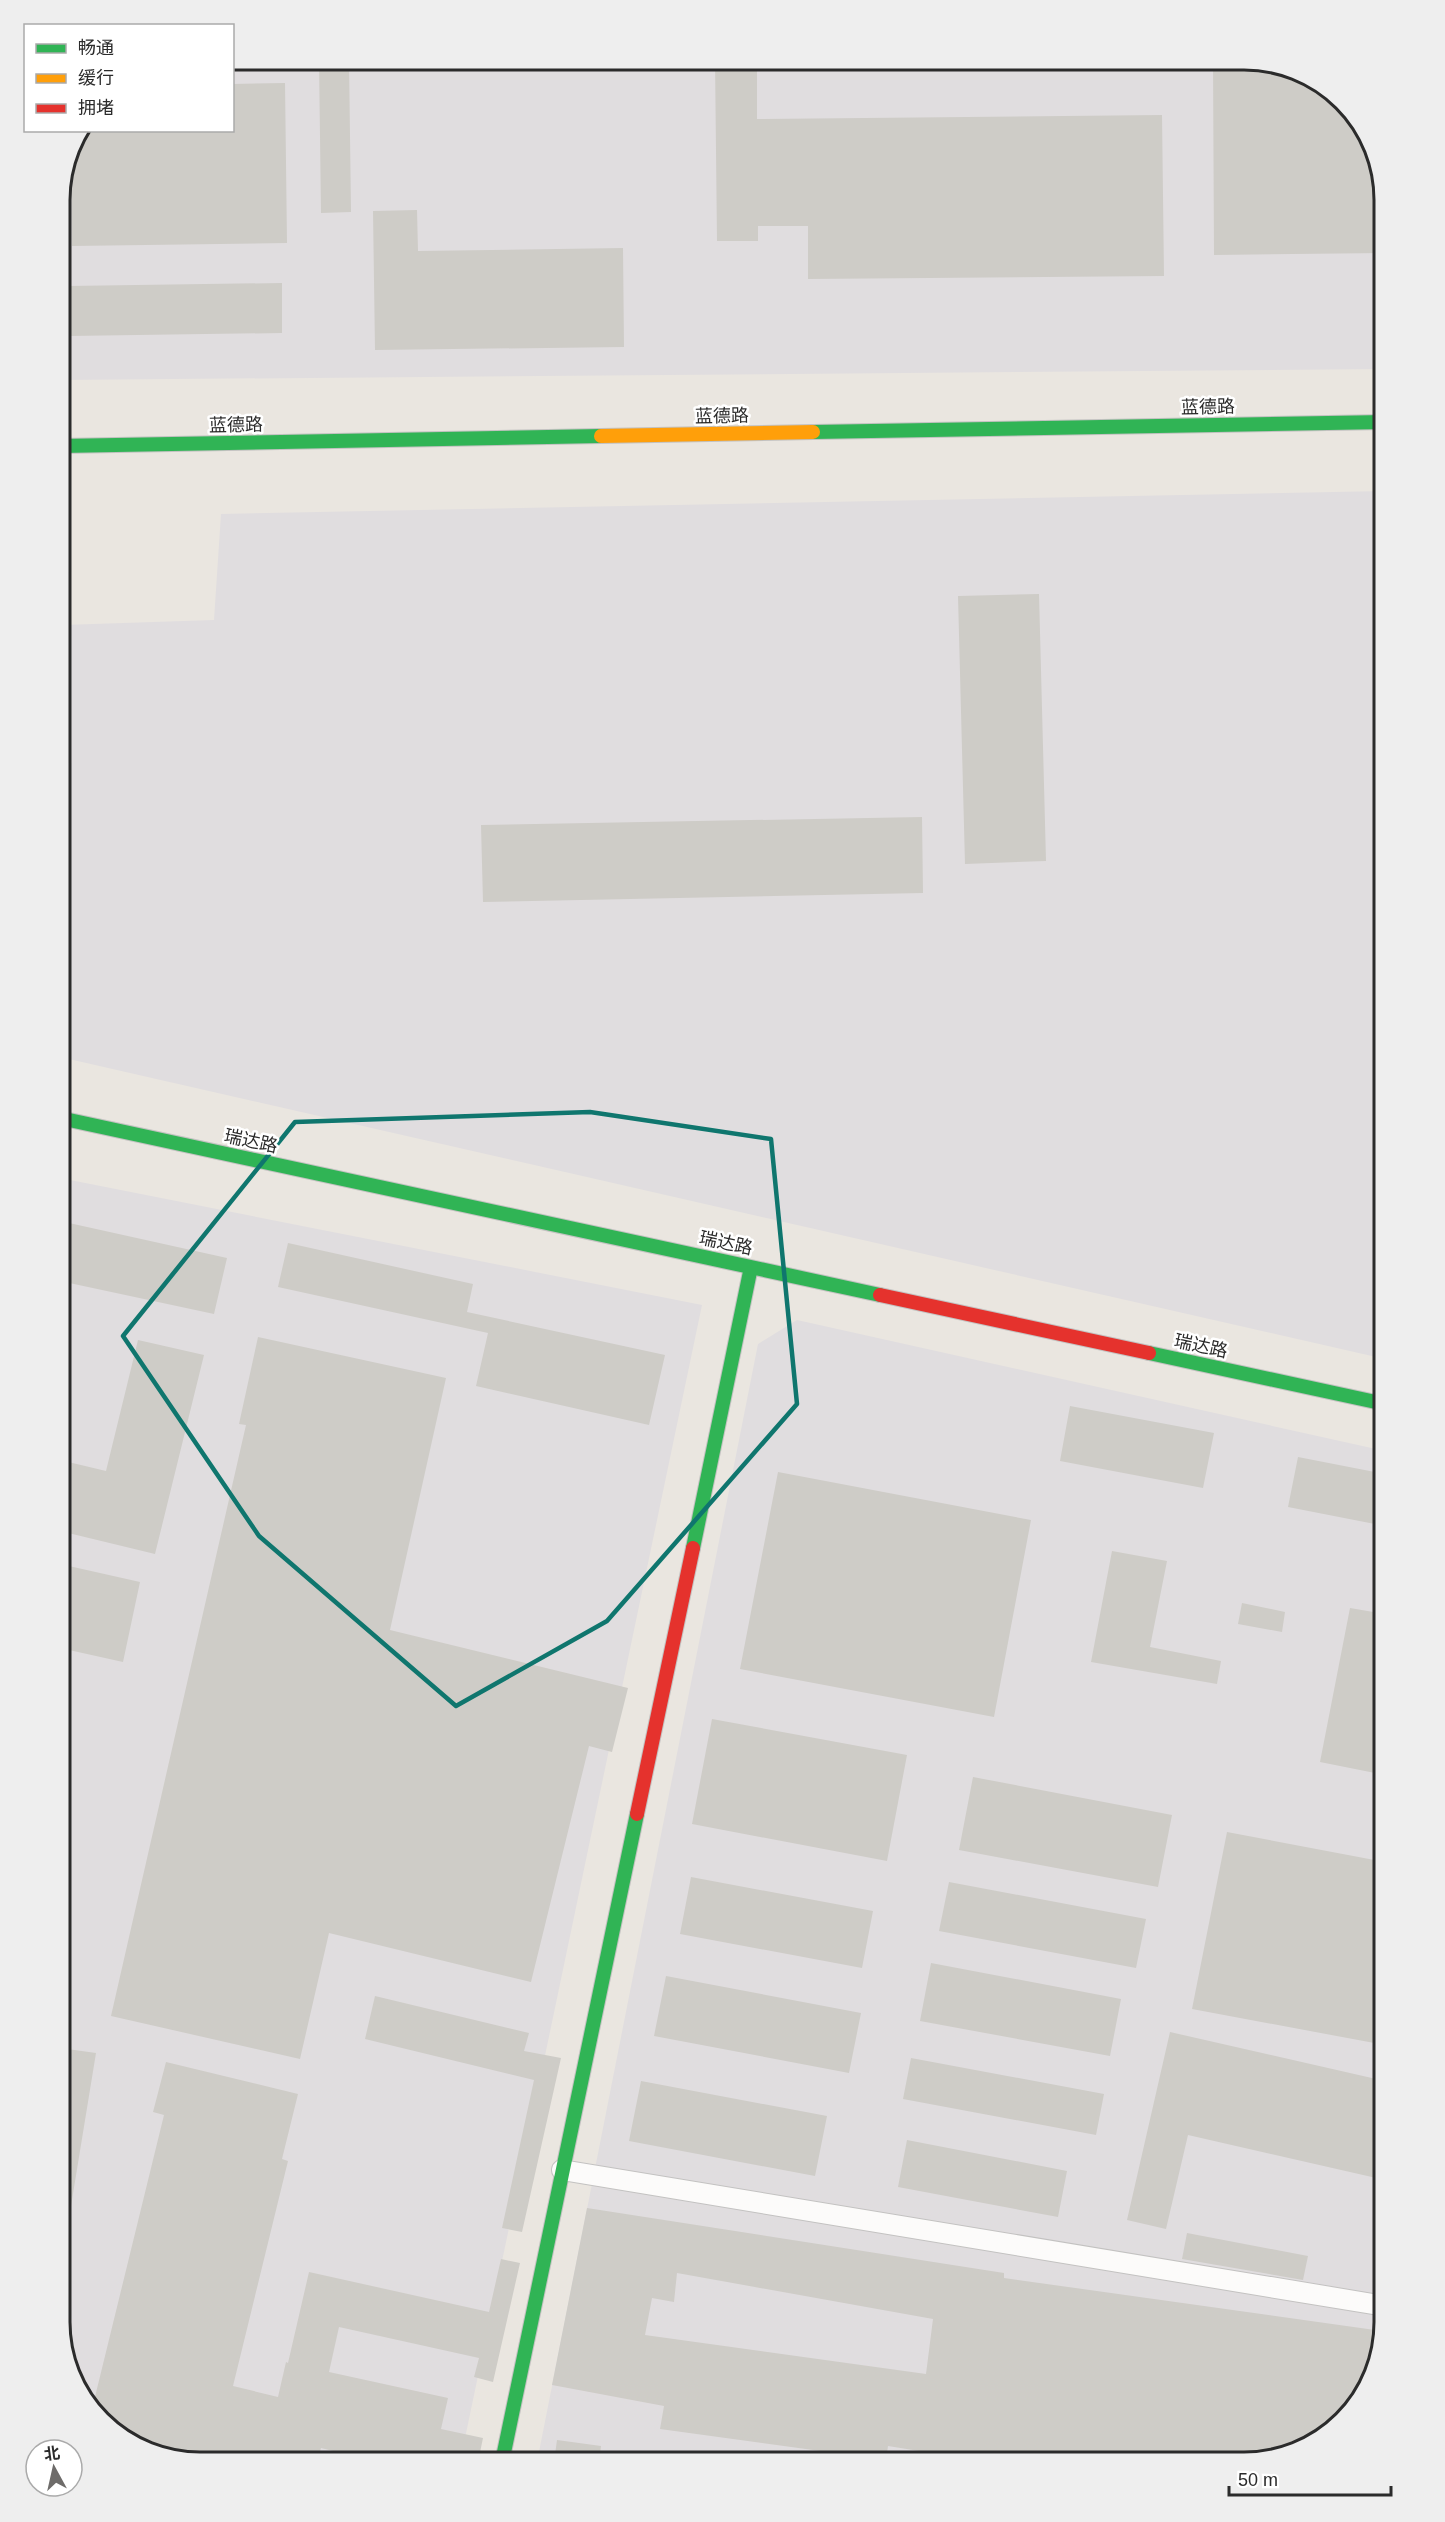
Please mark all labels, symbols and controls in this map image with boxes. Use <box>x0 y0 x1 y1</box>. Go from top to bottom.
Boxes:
legend <box>24 24 234 132</box>
text: 畅通 <box>78 38 114 58</box>
text: 缓行 <box>78 68 114 88</box>
text: 拥堵 <box>78 98 114 118</box>
street label: 蓝德路 <box>1181 397 1235 417</box>
street label: 蓝德路 <box>695 406 749 426</box>
street label: 蓝德路 <box>209 415 263 435</box>
street label: 瑞达路 <box>223 1126 279 1156</box>
street label: 瑞达路 <box>698 1228 754 1258</box>
street label: 瑞达路 <box>1173 1331 1229 1361</box>
north arrow <box>24 2438 84 2498</box>
text: 北 <box>43 2444 61 2463</box>
scale bar <box>1229 2459 1391 2497</box>
text: 50 m <box>1238 2470 1278 2490</box>

